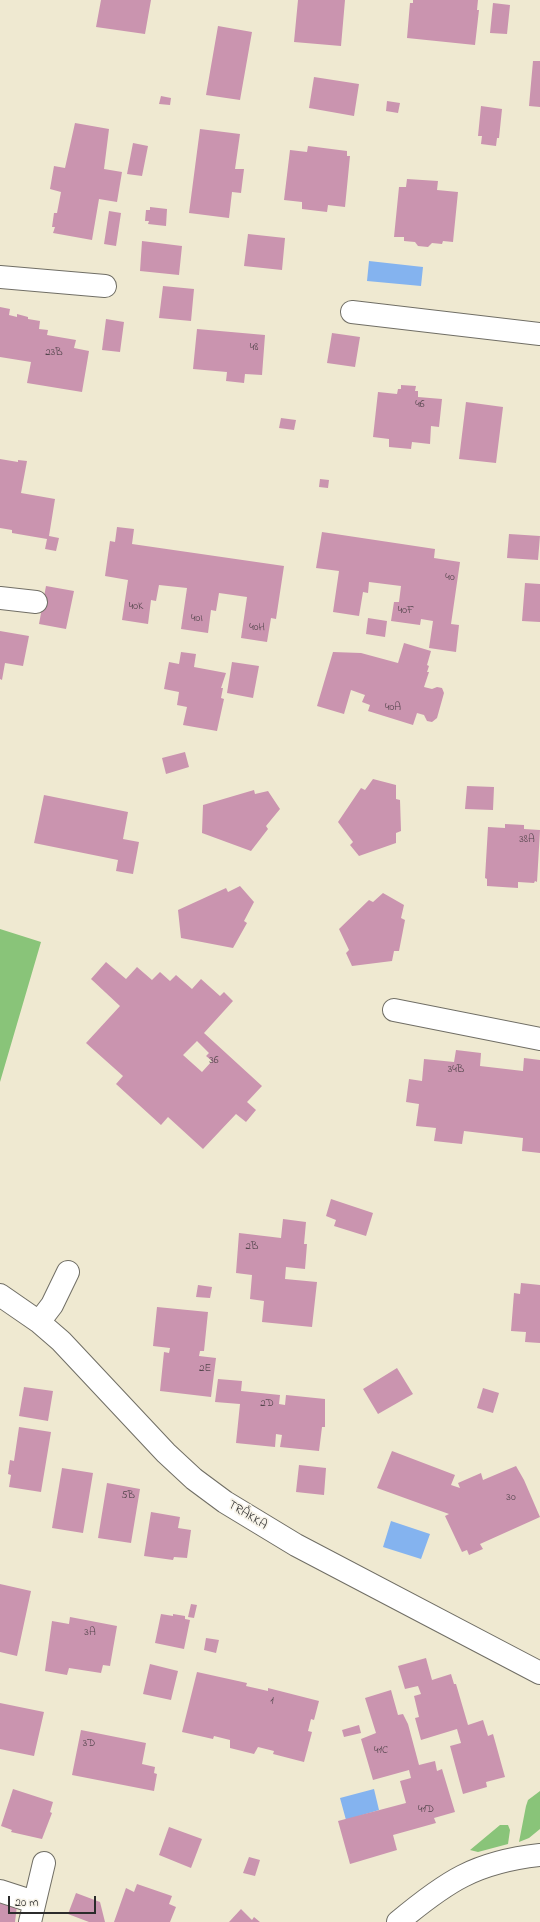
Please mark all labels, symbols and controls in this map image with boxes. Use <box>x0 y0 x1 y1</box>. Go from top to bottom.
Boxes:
house number: 48 <box>250 341 258 355</box>
house number: 23B <box>45 346 63 360</box>
house number: 46 <box>415 398 425 412</box>
house number: 40 <box>445 571 455 585</box>
house number: 40K <box>129 600 143 614</box>
house number: 40F <box>398 604 414 618</box>
house number: 40I <box>191 612 203 626</box>
house number: 40H <box>249 621 265 635</box>
house number: 40A <box>385 701 401 715</box>
house number: 38A <box>519 833 535 847</box>
house number: 36 <box>209 1054 219 1068</box>
house number: 34B <box>448 1063 464 1077</box>
house number: 2B <box>246 1240 258 1254</box>
house number: 2E <box>199 1362 211 1376</box>
house number: 2D <box>260 1397 274 1411</box>
house number: 5B <box>121 1489 135 1503</box>
house number: 30 <box>506 1491 516 1505</box>
street label: TRÅKKA <box>225 1498 269 1534</box>
house number: 3A <box>84 1626 96 1640</box>
house number: 1 <box>270 1695 274 1709</box>
house number: 3D <box>83 1737 95 1751</box>
house number: 41C <box>374 1744 388 1758</box>
house number: 41D <box>418 1803 434 1817</box>
scale bar <box>10 1888 98 1914</box>
text: 20 m <box>15 1894 38 1912</box>

